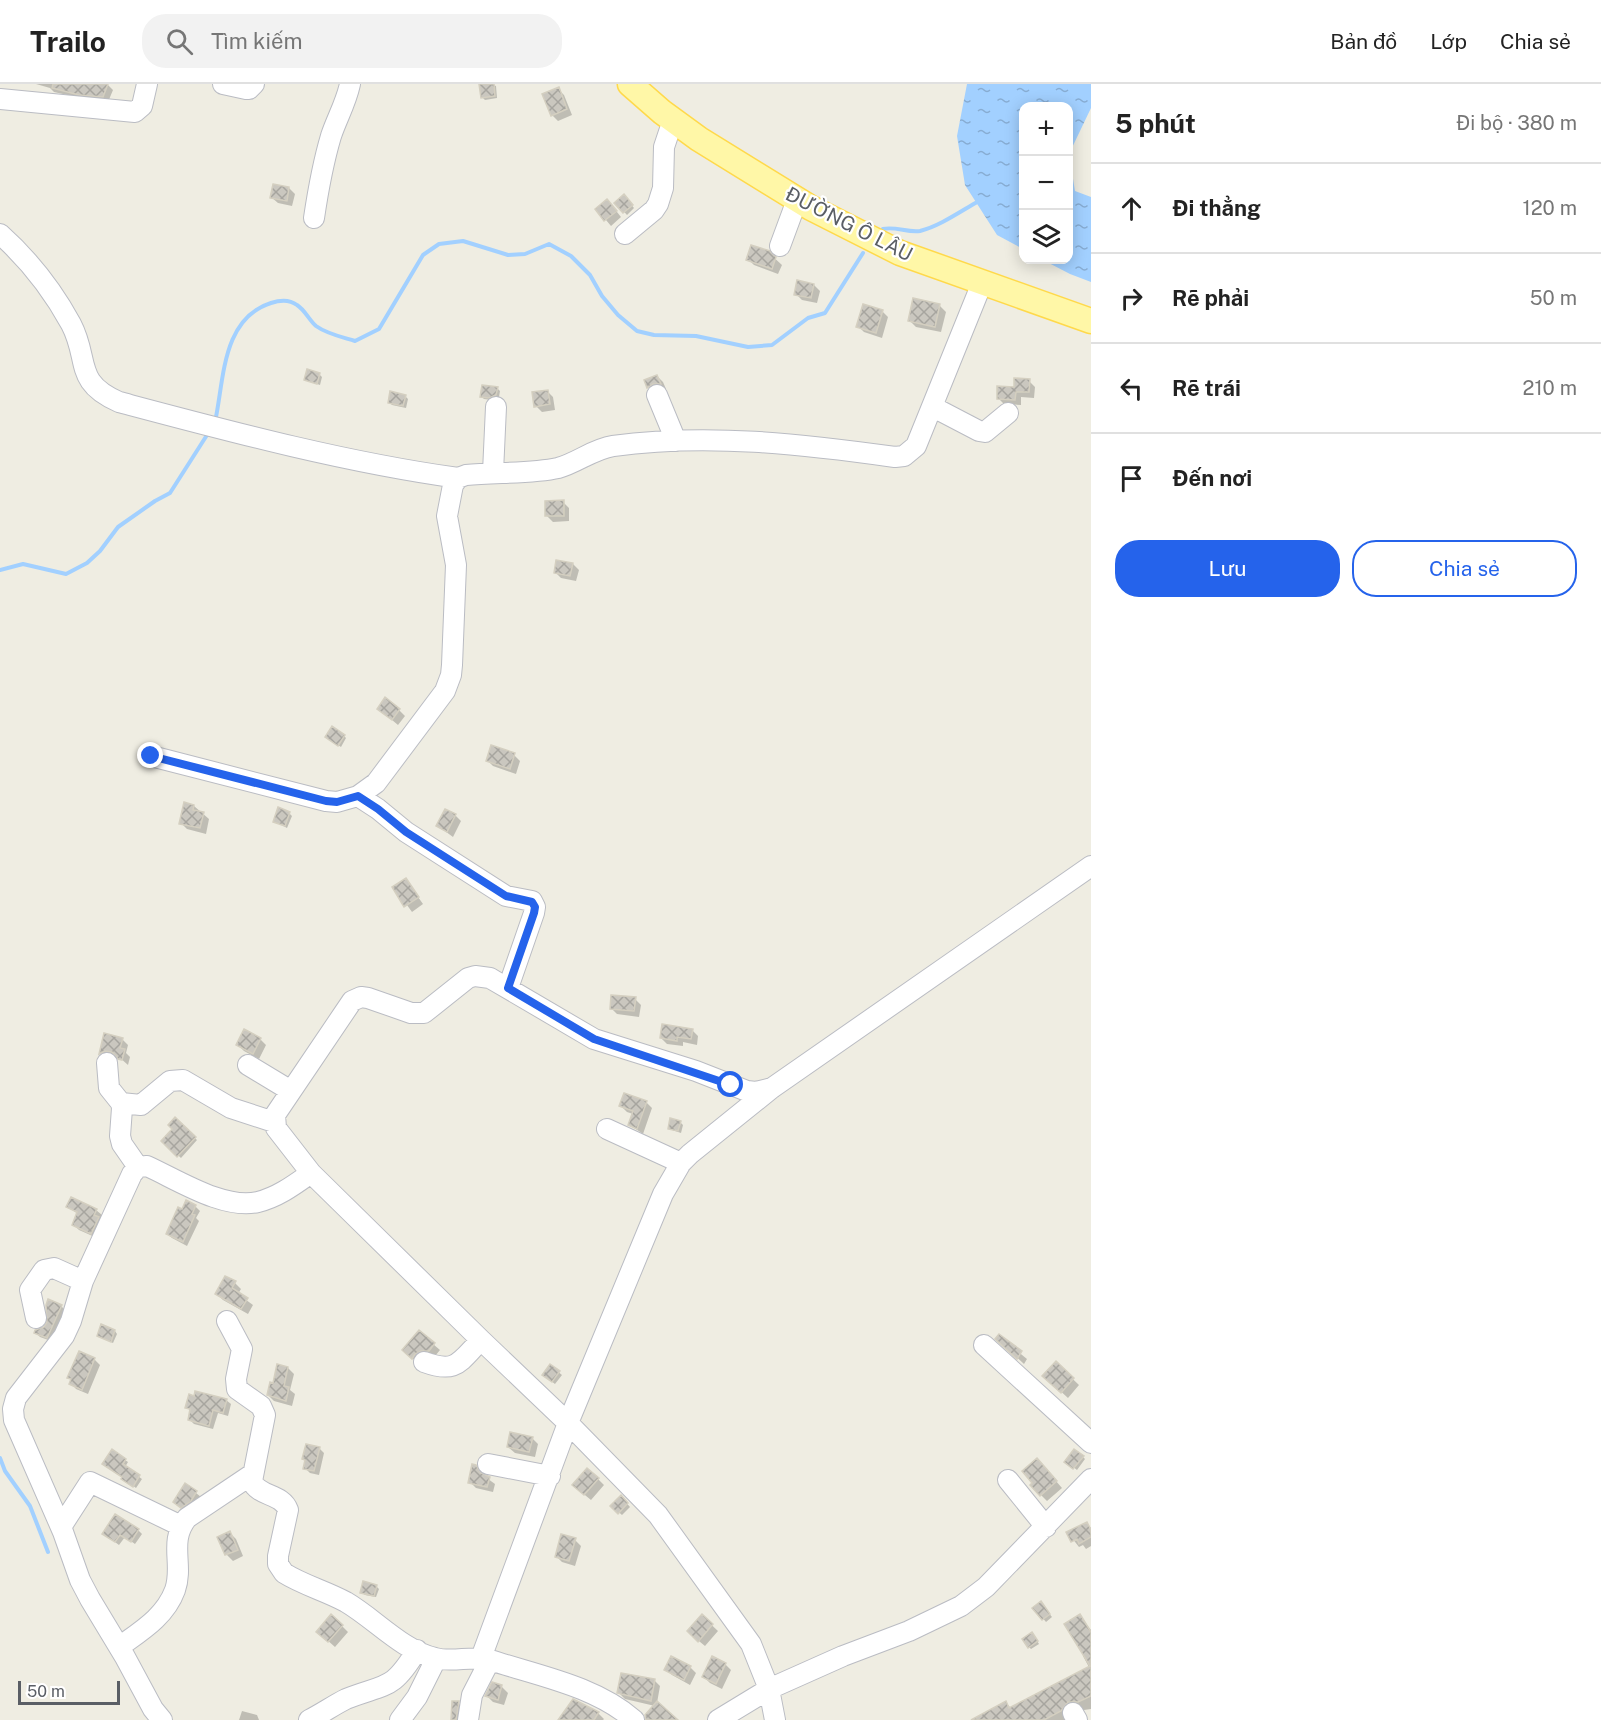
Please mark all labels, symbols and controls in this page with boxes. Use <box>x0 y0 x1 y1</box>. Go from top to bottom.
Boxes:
search box <box>142 14 562 68</box>
text: Trailo <box>30 25 106 58</box>
icon: search <box>163 25 196 58</box>
text: Tìm kiếm <box>211 28 302 54</box>
text: Bản đồ <box>1330 29 1397 54</box>
text: Lớp <box>1430 29 1467 54</box>
text: Chia sẻ <box>1500 29 1571 54</box>
map controls <box>1019 102 1073 264</box>
button: + <box>1019 102 1073 156</box>
text: 5 phút <box>1115 108 1196 139</box>
text: Đi bộ · 380 m <box>1456 111 1577 135</box>
button: − <box>1019 156 1073 210</box>
street label: ĐƯỜNG Ô LÂU <box>781 181 917 266</box>
icon: ahead <box>1115 192 1148 225</box>
text: Đi thẳng <box>1172 195 1261 221</box>
text: 120 m <box>1523 196 1577 220</box>
button: layers <box>1019 210 1073 264</box>
icon: right <box>1115 282 1148 315</box>
text: Rẽ phải <box>1172 285 1249 311</box>
text: 50 m <box>1530 286 1577 310</box>
icon: left <box>1115 372 1148 405</box>
text: Rẽ trái <box>1172 375 1241 401</box>
text: 210 m <box>1523 376 1577 400</box>
icon: arrive <box>1115 462 1148 495</box>
text: Đến nơi <box>1172 465 1252 491</box>
button: Lưu <box>1115 540 1340 597</box>
button: Chia sẻ <box>1352 540 1577 597</box>
route end <box>137 742 163 768</box>
route start <box>717 1071 743 1097</box>
scale bar <box>18 1678 120 1706</box>
text: 50 m <box>27 1682 65 1701</box>

